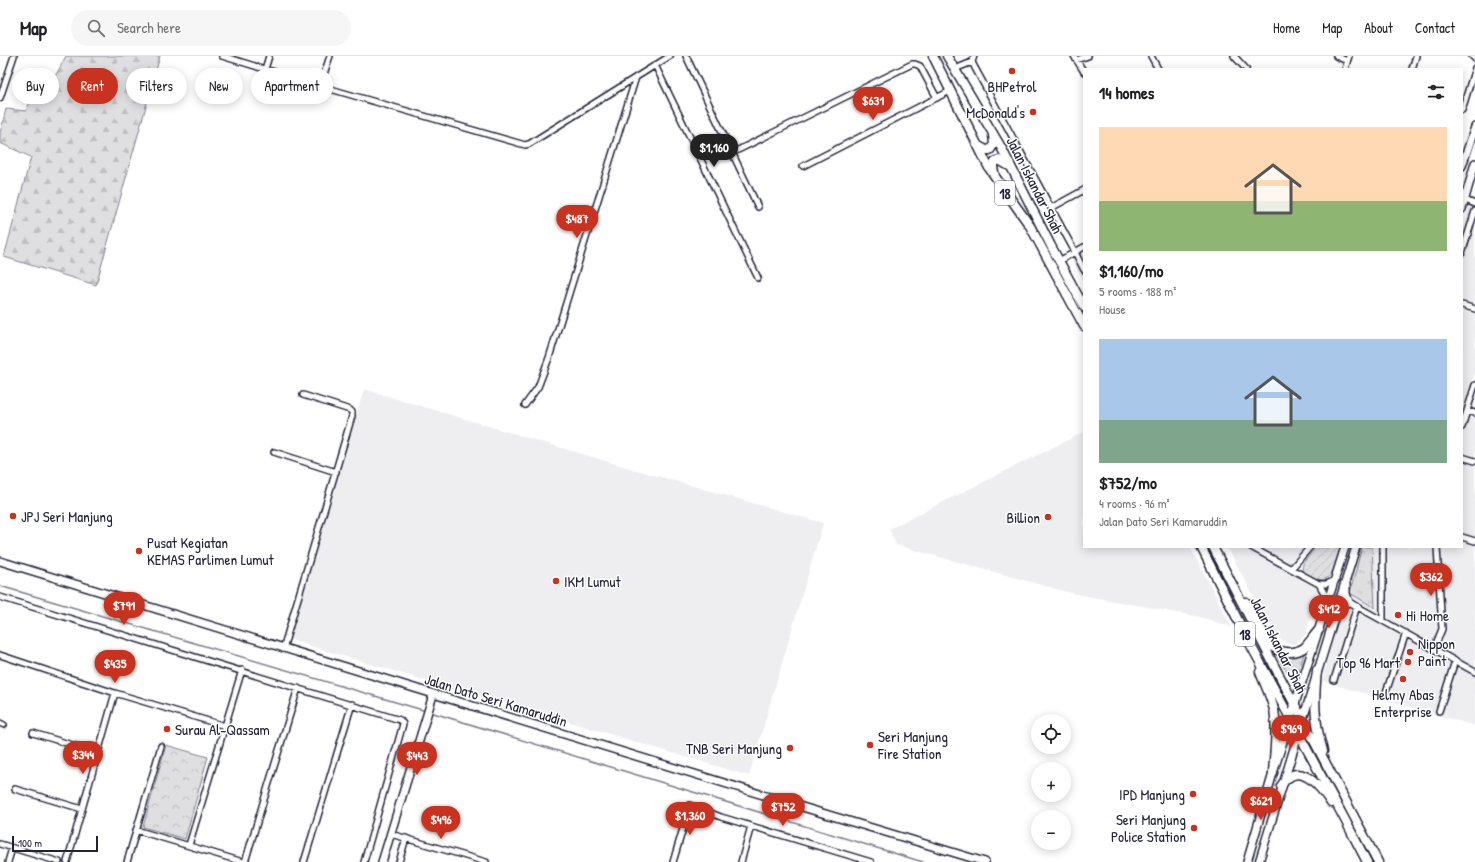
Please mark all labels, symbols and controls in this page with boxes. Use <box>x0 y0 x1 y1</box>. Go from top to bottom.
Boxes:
search box <box>71 10 351 46</box>
text: Map <box>20 15 47 41</box>
icon: search <box>85 17 107 39</box>
text: Search here <box>117 17 181 38</box>
text: Home <box>1273 18 1300 37</box>
text: Map <box>1322 18 1342 37</box>
text: About <box>1364 18 1393 37</box>
text: Contact <box>1415 18 1455 37</box>
marker: BHPetrol <box>1007 66 1017 76</box>
chip: Buy <box>12 68 59 104</box>
chip: Rent <box>67 68 118 104</box>
chip: Filters <box>126 68 187 104</box>
chip: New <box>195 68 243 104</box>
chip: Apartment <box>251 68 333 104</box>
place label: BHPetrol <box>988 76 1036 97</box>
text: 14 homes <box>1099 81 1154 104</box>
icon: filters <box>1425 81 1447 103</box>
pin: $631 <box>849 87 897 121</box>
text: $631 <box>862 91 884 109</box>
place label: McDonald's <box>966 102 1025 123</box>
marker: McDonald's <box>1028 107 1038 117</box>
street label: Jalan Iskandar Shah <box>1002 133 1068 237</box>
pin: $1,160 <box>681 134 747 168</box>
text: $1,160 <box>699 138 729 156</box>
icon: home <box>1237 153 1309 225</box>
road number: 18 <box>995 181 1015 205</box>
pin: $487 <box>553 205 601 239</box>
text: $487 <box>565 209 589 227</box>
text: $1,160/mo <box>1099 259 1163 282</box>
text: 5 rooms · 188 m² <box>1099 282 1176 300</box>
text: House <box>1099 300 1126 318</box>
icon: home <box>1237 365 1309 437</box>
text: $752/mo <box>1099 471 1157 494</box>
text: 4 rooms · 96 m² <box>1099 494 1170 512</box>
place label: JPJ Seri Manjung <box>21 506 113 527</box>
place label: Billion <box>1006 507 1040 528</box>
marker: JPJ Seri Manjung <box>8 511 18 521</box>
marker: Billion <box>1043 512 1053 522</box>
text: Jalan Dato Seri Kamaruddin <box>1099 512 1227 530</box>
place label: Pusat Kegiatan KEMAS Parlimen Lumut <box>147 532 274 570</box>
marker: Pusat Kegiatan KEMAS Parlimen Lumut <box>134 546 144 556</box>
pin: $362 <box>1407 563 1455 597</box>
text: $362 <box>1419 567 1443 585</box>
place label: IKM Lumut <box>564 571 622 592</box>
marker: IKM Lumut <box>551 576 561 586</box>
pin: $791 <box>100 592 148 626</box>
street label: Jalan Iskandar Shah <box>1246 593 1312 697</box>
pin: $412 <box>1305 595 1353 629</box>
text: $791 <box>113 596 135 614</box>
text: $412 <box>1318 599 1340 617</box>
place label: Hi Home <box>1406 605 1449 626</box>
marker: Hi Home <box>1393 610 1403 620</box>
road number: 18 <box>1235 622 1255 646</box>
place label: Nippon Paint <box>1418 633 1455 671</box>
marker: Nippon Paint <box>1405 647 1415 657</box>
pin: $435 <box>91 650 139 684</box>
place label: Top 96 Mart <box>1336 652 1401 673</box>
text: $435 <box>104 654 126 672</box>
marker: Top 96 Mart <box>1403 657 1413 667</box>
street label: Jalan Dato Seri Kamaruddin <box>422 668 570 732</box>
marker: Helmy Abas Enterprise <box>1398 674 1408 684</box>
place label: Helmy Abas Enterprise <box>1372 684 1434 722</box>
map controls <box>1031 714 1071 850</box>
button: locate <box>1031 714 1071 754</box>
pin: $969 <box>1267 715 1315 749</box>
place label: Surau Al-Qassam <box>175 719 270 740</box>
text: $969 <box>1280 719 1302 737</box>
marker: Surau Al-Qassam <box>162 724 172 734</box>
place label: Seri Manjung Fire Station <box>877 726 948 764</box>
place label: TNB Seri Manjung <box>686 738 782 759</box>
marker: Seri Manjung Fire Station <box>865 740 875 750</box>
pin: $344 <box>59 741 107 775</box>
pin: $443 <box>393 742 441 776</box>
marker: TNB Seri Manjung <box>785 743 795 753</box>
text: $344 <box>72 745 94 763</box>
text: $443 <box>406 746 428 764</box>
button: + <box>1031 762 1071 802</box>
place label: IPD Manjung <box>1119 784 1185 805</box>
pin: $621 <box>1237 787 1285 821</box>
marker: IPD Manjung <box>1188 789 1198 799</box>
text: $621 <box>1250 791 1272 809</box>
pin: $752 <box>759 793 807 827</box>
text: $752 <box>771 797 795 815</box>
pin: $1,360 <box>657 802 723 836</box>
pin: $496 <box>417 806 465 840</box>
text: $1,360 <box>675 806 705 824</box>
place label: Seri Manjung Police Station <box>1111 809 1186 847</box>
text: $496 <box>430 810 452 828</box>
button: − <box>1031 810 1071 850</box>
marker: Seri Manjung Police Station <box>1189 823 1199 833</box>
scale bar <box>12 834 98 853</box>
text: 100 m <box>18 836 42 850</box>

